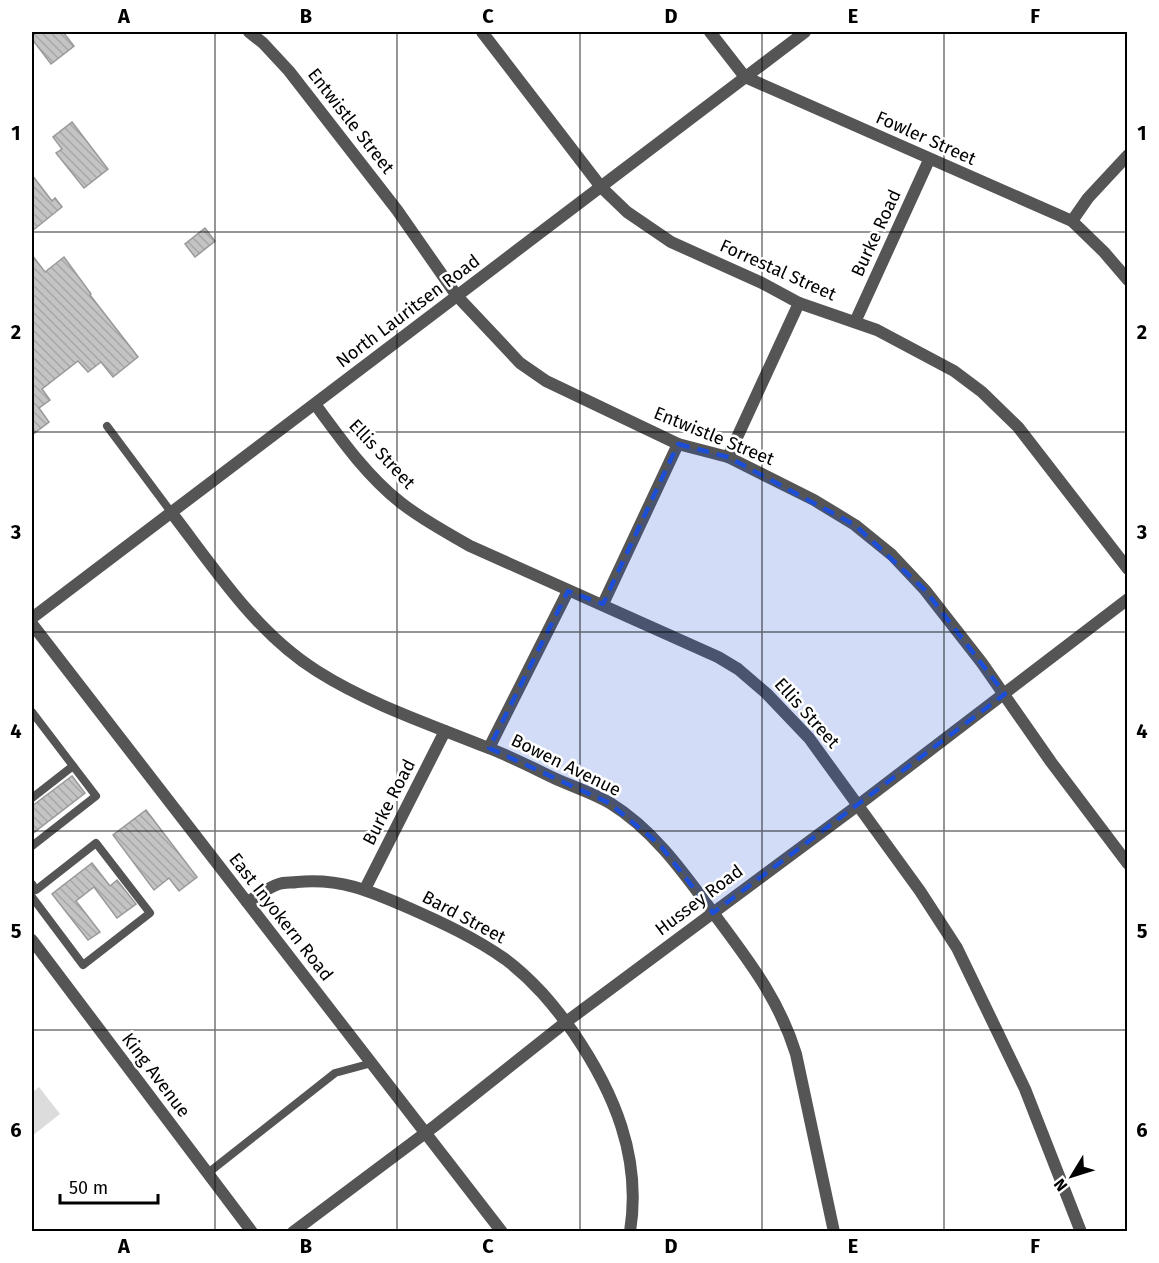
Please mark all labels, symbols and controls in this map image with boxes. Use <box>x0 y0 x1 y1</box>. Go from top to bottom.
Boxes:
text: A <box>117 4 131 28</box>
text: B <box>300 4 312 28</box>
text: C <box>482 4 494 28</box>
text: D <box>664 4 678 28</box>
text: E <box>848 4 858 28</box>
text: F <box>1030 4 1040 28</box>
street label: Entwistle Street <box>303 64 399 179</box>
street label: Fowler Street <box>873 106 980 170</box>
text: 1 <box>11 121 21 145</box>
text: 1 <box>1137 121 1147 145</box>
street label: Burke Road <box>846 186 906 280</box>
street label: Forrestal Street <box>716 234 840 306</box>
street label: North Lauritsen Road <box>332 250 484 372</box>
text: 2 <box>11 320 21 344</box>
text: 2 <box>1137 320 1147 344</box>
street label: Entwistle Street <box>651 402 778 470</box>
street label: Ellis Street <box>344 415 420 494</box>
text: 3 <box>10 520 21 544</box>
text: 3 <box>1136 520 1147 544</box>
street label: Ellis Street <box>770 673 845 753</box>
text: 4 <box>10 719 22 743</box>
text: 4 <box>1136 719 1148 743</box>
street label: Bowen Avenue <box>508 729 624 801</box>
street label: Burke Road <box>358 755 420 849</box>
street label: East Inyokern Road <box>224 849 338 985</box>
street label: Hussey Road <box>651 860 747 940</box>
street label: Bard Street <box>418 886 510 948</box>
text: 5 <box>11 919 22 943</box>
text: 5 <box>1137 919 1148 943</box>
street label: King Avenue <box>117 1028 195 1122</box>
text: 6 <box>10 1118 22 1142</box>
text: 6 <box>1136 1118 1148 1142</box>
north arrow <box>1042 1146 1102 1206</box>
scale bar <box>60 1167 158 1205</box>
text: N <box>1050 1175 1071 1195</box>
text: 50 m <box>69 1177 108 1199</box>
text: A <box>117 1234 131 1258</box>
text: B <box>300 1234 312 1258</box>
text: C <box>482 1234 494 1258</box>
text: D <box>664 1234 678 1258</box>
text: E <box>848 1234 858 1258</box>
text: F <box>1030 1234 1040 1258</box>

